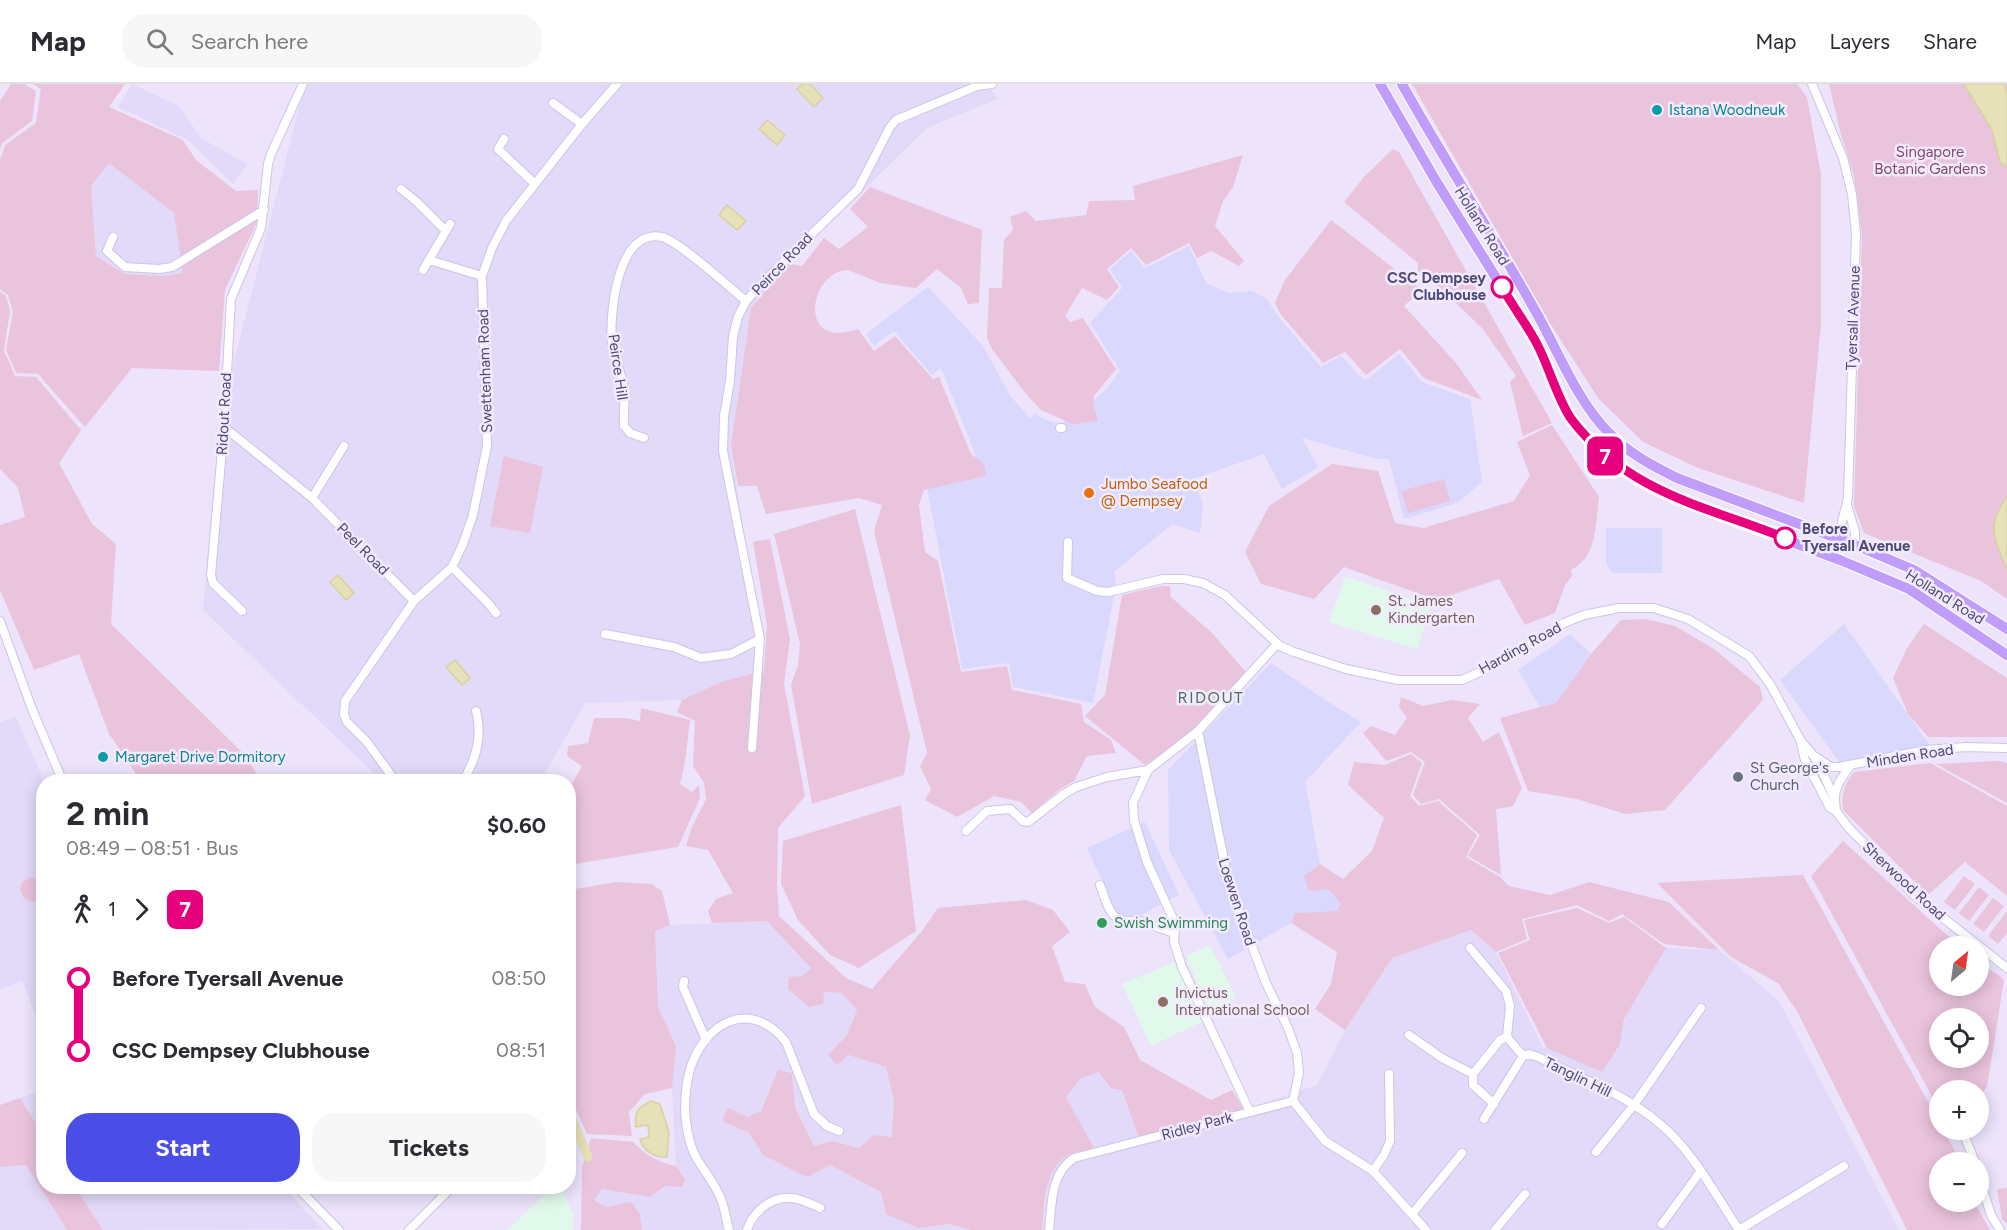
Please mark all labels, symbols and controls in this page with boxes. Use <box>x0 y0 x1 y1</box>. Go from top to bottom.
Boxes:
search box <box>122 14 542 68</box>
text: Map <box>30 24 86 58</box>
icon: search <box>143 25 176 58</box>
text: Search here <box>191 28 308 55</box>
text: Map <box>1756 29 1796 54</box>
text: Layers <box>1829 29 1890 54</box>
text: Share <box>1923 29 1977 54</box>
place label: Istana Woodneuk <box>1669 101 1786 119</box>
marker: Istana Woodneuk <box>1650 103 1664 117</box>
park label: Singapore Botanic Gardens <box>1874 143 1986 178</box>
street label: Holland Road <box>1451 183 1513 269</box>
street label: Peirce Road <box>748 229 816 299</box>
street label: Tyersall Avenue <box>1842 265 1864 371</box>
place label: CSC Dempsey Clubhouse <box>1387 269 1487 304</box>
marker: CSC Dempsey Clubhouse <box>1491 276 1513 298</box>
street label: Swettenham Road <box>474 309 496 433</box>
street label: Peirce Hill <box>604 333 632 401</box>
street label: Ridout Road <box>213 372 235 456</box>
line badge: 7 <box>1586 436 1624 476</box>
text: 7 <box>1599 444 1611 469</box>
place label: Jumbo Seafood @ Dempsey <box>1101 475 1208 510</box>
marker: Jumbo Seafood @ Dempsey <box>1082 486 1096 500</box>
street label: Peel Road <box>333 519 393 579</box>
place label: Before Tyersall Avenue <box>1802 520 1911 555</box>
marker: Before Tyersall Avenue <box>1774 527 1796 549</box>
street label: Holland Road <box>1902 566 1988 628</box>
place label: St. James Kindergarten <box>1388 592 1475 627</box>
marker: St. James Kindergarten <box>1369 603 1383 617</box>
street label: Harding Road <box>1476 618 1564 678</box>
district label: RIDOUT <box>1178 688 1244 707</box>
street label: Minden Road <box>1865 740 1955 772</box>
place label: Margaret Drive Dormitory <box>115 748 286 766</box>
marker: Margaret Drive Dormitory <box>96 750 110 764</box>
place label: St George's Church <box>1750 759 1829 794</box>
marker: St George's Church <box>1731 770 1745 784</box>
text: 2 min <box>66 794 149 833</box>
text: $0.60 <box>487 812 546 839</box>
text: 08:49 – 08:51 · Bus <box>66 836 238 860</box>
street label: Sherwood Road <box>1859 838 1949 924</box>
street label: Loewen Road <box>1214 856 1260 948</box>
icon: walk <box>66 893 99 926</box>
icon: forward <box>125 893 158 926</box>
text: 1 <box>108 897 116 921</box>
text: 7 <box>179 897 191 922</box>
place label: Swish Swimming <box>1114 914 1228 932</box>
marker: Swish Swimming <box>1095 916 1109 930</box>
north arrow <box>1929 936 1989 996</box>
map controls <box>1929 936 1989 1212</box>
text: Before Tyersall Avenue <box>112 965 343 992</box>
text: 08:50 <box>492 966 546 990</box>
place label: Invictus International School <box>1175 984 1310 1019</box>
marker: Invictus International School <box>1156 995 1170 1009</box>
button: locate <box>1929 1008 1989 1068</box>
text: CSC Dempsey Clubhouse <box>112 1037 370 1064</box>
text: 08:51 <box>496 1038 546 1062</box>
street label: Tanglin Hill <box>1542 1053 1614 1101</box>
button: + <box>1929 1080 1989 1140</box>
street label: Ridley Park <box>1159 1108 1235 1144</box>
button: Start <box>66 1113 300 1182</box>
button: Tickets <box>312 1113 546 1182</box>
button: − <box>1929 1152 1989 1212</box>

